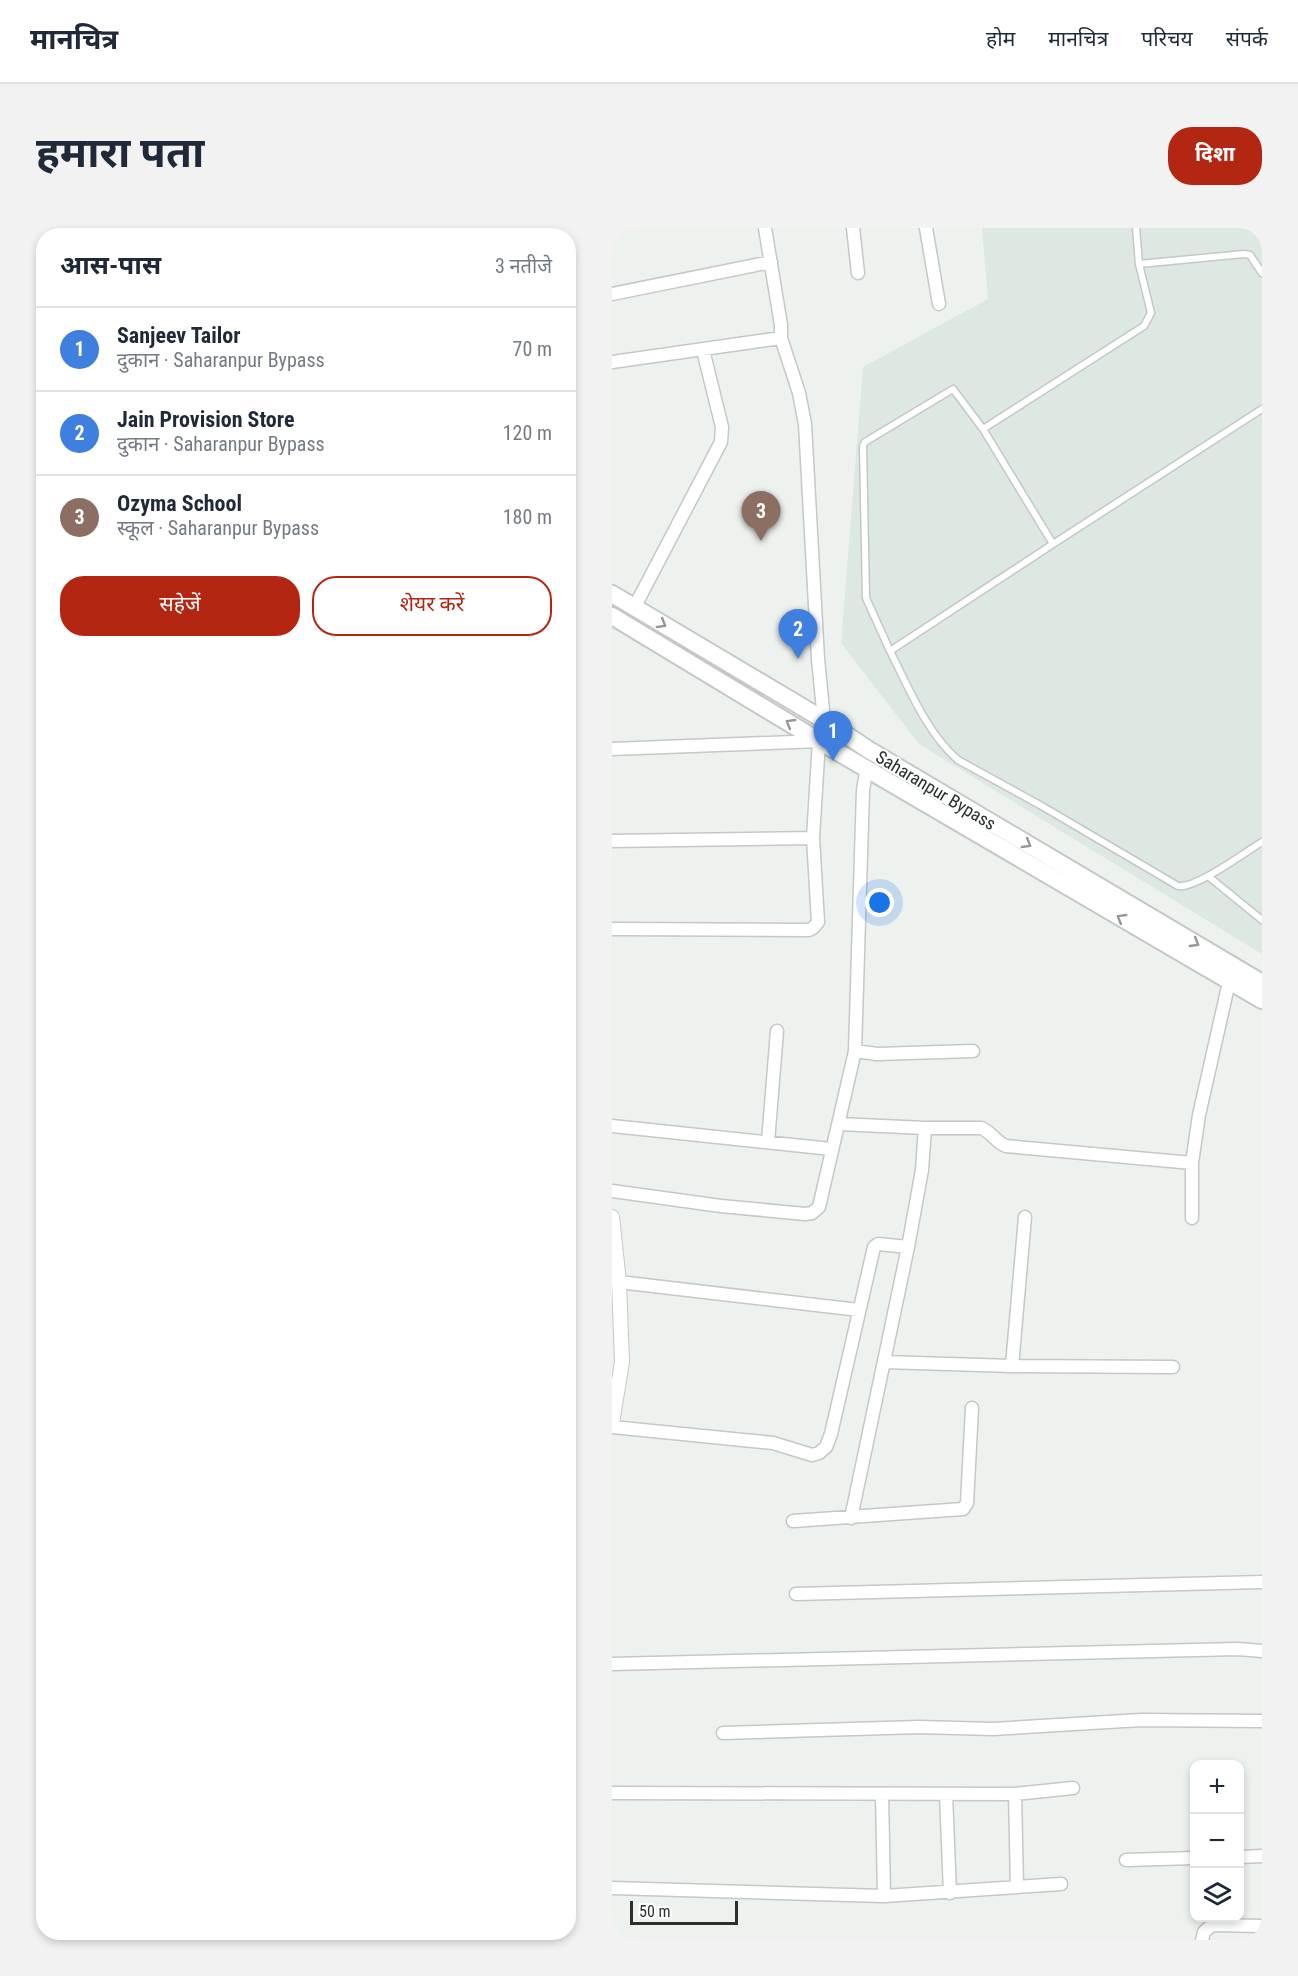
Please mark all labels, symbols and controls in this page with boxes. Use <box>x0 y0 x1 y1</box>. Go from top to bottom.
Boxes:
text: मानचित्र <box>30 23 118 56</box>
text: होम <box>986 27 1015 51</box>
text: मानचित्र <box>1048 27 1108 51</box>
text: परिचय <box>1141 27 1193 51</box>
text: संपर्क <box>1226 27 1268 51</box>
button: दिशा <box>1168 127 1262 185</box>
text: हमारा पता <box>36 128 204 177</box>
text: आस-पास <box>60 250 161 280</box>
text: 3 नतीजे <box>495 254 552 278</box>
text: Sanjeev Tailor <box>117 323 241 348</box>
text: 1 <box>74 337 85 361</box>
text: 70 m <box>513 337 552 361</box>
text: दुकान · Saharanpur Bypass <box>117 348 325 372</box>
text: Jain Provision Store <box>117 407 294 432</box>
text: 2 <box>74 421 85 445</box>
text: 120 m <box>503 421 552 445</box>
text: दुकान · Saharanpur Bypass <box>117 432 325 456</box>
text: Ozyma School <box>117 491 242 516</box>
pin: 3 <box>742 492 780 541</box>
text: 3 <box>74 505 85 529</box>
text: 180 m <box>503 505 552 529</box>
text: स्कूल · Saharanpur Bypass <box>117 516 319 540</box>
button: सहेजें <box>60 576 300 636</box>
button: शेयर करें <box>312 576 552 636</box>
pin: 2 <box>778 610 818 659</box>
one-way arrow <box>656 617 666 628</box>
pin: 1 <box>814 712 852 761</box>
one-way arrow <box>786 719 796 730</box>
street label: Saharanpur Bypass <box>872 746 1000 834</box>
one-way arrow <box>1021 836 1031 848</box>
your location <box>865 888 894 917</box>
one-way arrow <box>1117 914 1127 925</box>
one-way arrow <box>1189 936 1199 947</box>
map controls <box>1190 1760 1244 1922</box>
button: + <box>1190 1760 1244 1814</box>
button: − <box>1190 1814 1244 1868</box>
button: layers <box>1190 1868 1244 1922</box>
scale bar <box>630 1898 738 1926</box>
text: 50 m <box>639 1902 671 1921</box>

